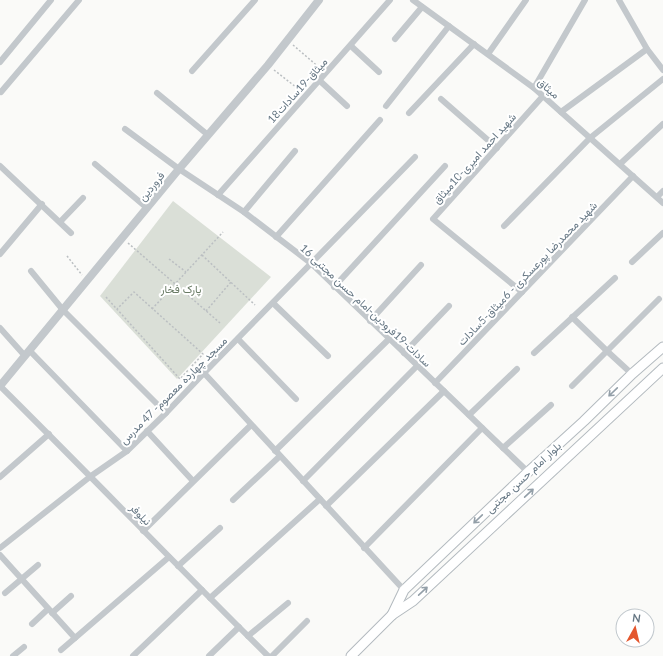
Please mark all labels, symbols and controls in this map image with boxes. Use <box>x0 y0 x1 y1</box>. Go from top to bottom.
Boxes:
street label: 18میثاق-19سادات <box>264 55 330 126</box>
street label: میثاق <box>535 75 563 102</box>
street label: شهید احمد امیری-10میثاق <box>430 110 519 207</box>
street label: فروردین <box>135 169 168 204</box>
street label: شهید محمدرضا پورعسکری - 6میثاق-5سادات <box>455 198 601 349</box>
street label: سادات-19فرودین-امام حسن مجتبی 16 <box>297 241 434 371</box>
park label: پارک فخار <box>160 282 201 297</box>
street label: مسجد چهارده معصوم- 47 مدرس <box>117 334 231 448</box>
one-way arrow <box>608 387 618 397</box>
street label: بلوار امام حسن مجتبی <box>483 439 565 517</box>
one-way arrow <box>524 488 534 498</box>
street label: نیلوفر <box>126 500 154 528</box>
one-way arrow <box>473 514 483 524</box>
one-way arrow <box>418 587 429 596</box>
north arrow <box>615 608 655 648</box>
text: N <box>631 611 642 625</box>

